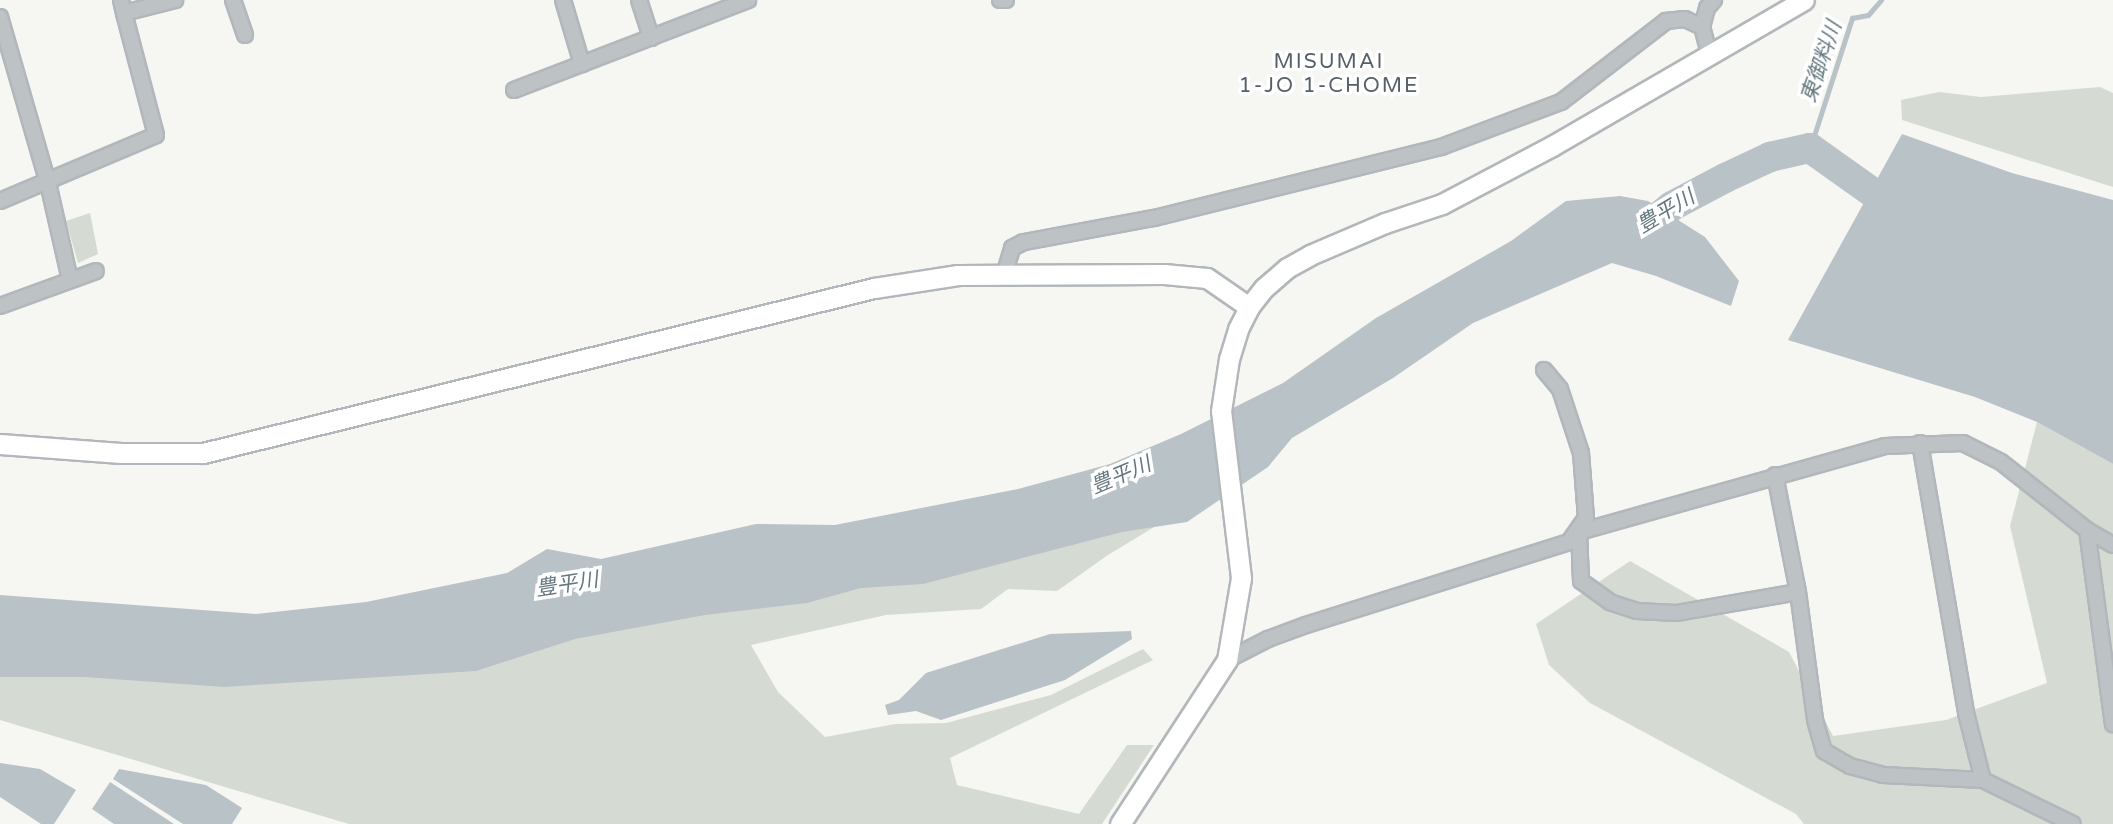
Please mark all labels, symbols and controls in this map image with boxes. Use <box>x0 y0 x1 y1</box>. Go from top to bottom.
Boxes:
water label: 東御料川 <box>1796 18 1848 106</box>
district label: MISUMAI 1-JO 1-CHOME <box>1240 49 1418 99</box>
water label: 豊平川 <box>1633 185 1699 239</box>
water label: 豊平川 <box>1087 452 1155 500</box>
water label: 豊平川 <box>534 568 600 602</box>

